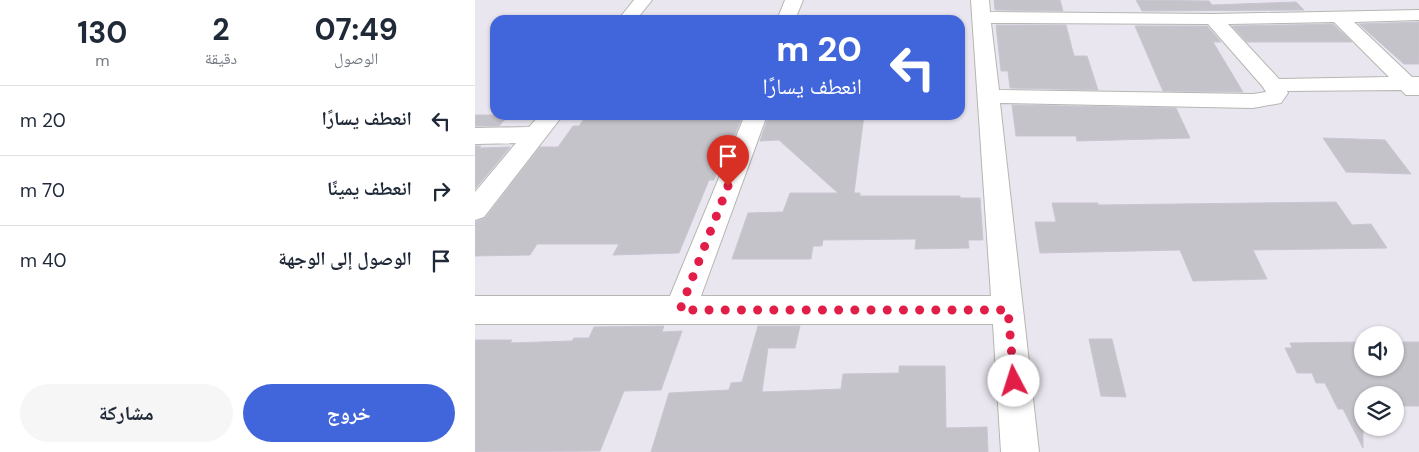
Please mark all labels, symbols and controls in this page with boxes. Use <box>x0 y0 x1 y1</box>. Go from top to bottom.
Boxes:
text: 2 <box>212 10 230 49</box>
text: 07:49 <box>315 10 398 49</box>
text: 130 <box>77 13 127 52</box>
text: 20 m <box>776 26 862 72</box>
icon: left <box>880 35 945 100</box>
text: دقيقة <box>205 48 237 69</box>
text: الوصول <box>334 48 378 69</box>
text: m <box>95 50 110 71</box>
text: انعطف يسارًا <box>763 72 862 101</box>
text: انعطف يسارًا <box>321 106 412 131</box>
icon: left <box>427 107 455 135</box>
text: 20 m <box>20 108 66 133</box>
pin <box>707 135 749 186</box>
icon: arrive <box>714 142 742 170</box>
text: انعطف يمينًا <box>327 176 412 201</box>
icon: right <box>427 177 455 205</box>
text: 70 m <box>20 178 65 203</box>
text: الوصول إلى الوجهة <box>278 246 412 271</box>
icon: arrive <box>427 247 455 275</box>
text: 40 m <box>20 248 67 273</box>
map controls <box>1354 326 1404 436</box>
button: sound <box>1354 326 1404 376</box>
position arrow <box>987 354 1039 406</box>
button: مشاركة <box>20 384 233 442</box>
button: خروج <box>243 384 455 442</box>
button: layers <box>1354 386 1404 436</box>

